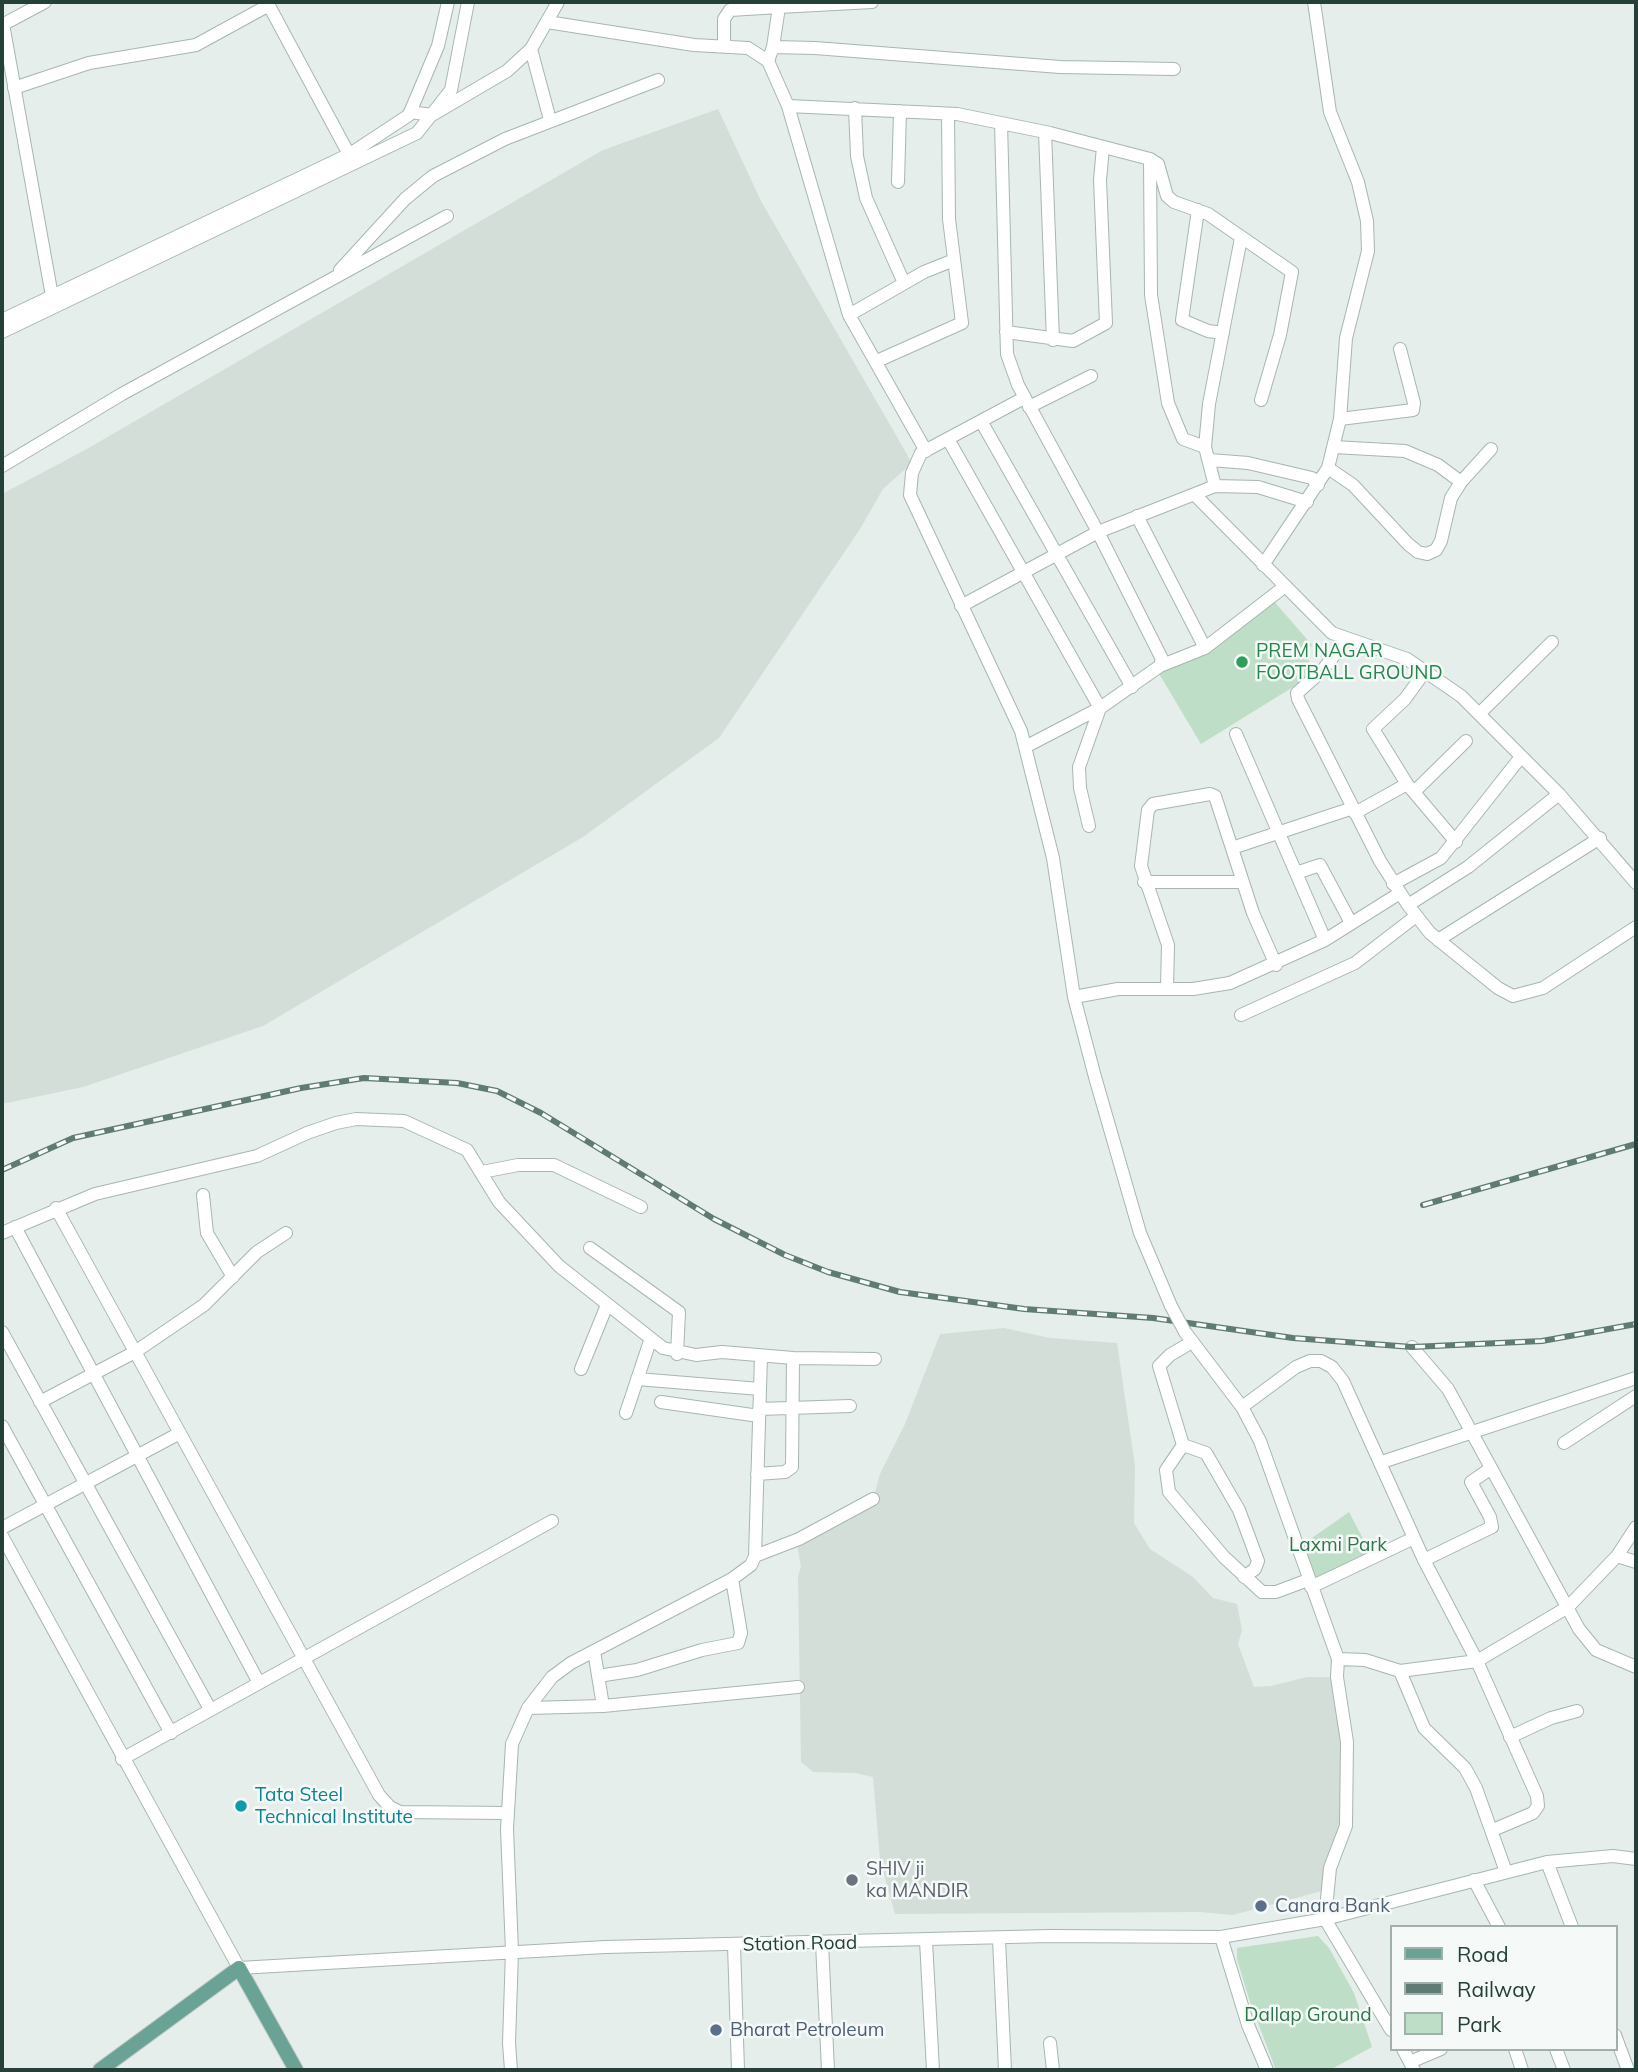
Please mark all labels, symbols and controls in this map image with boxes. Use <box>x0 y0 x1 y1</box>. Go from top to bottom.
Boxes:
place label: PREM NAGAR FOOTBALL GROUND <box>1256 640 1443 684</box>
marker: PREM NAGAR FOOTBALL GROUND <box>1234 654 1250 670</box>
park label: Laxmi Park <box>1289 1534 1387 1556</box>
place label: Tata Steel Technical Institute <box>255 1784 413 1828</box>
marker: Tata Steel Technical Institute <box>233 1798 249 1814</box>
place label: SHIV ji ka MANDIR <box>866 1858 969 1902</box>
marker: SHIV ji ka MANDIR <box>844 1872 860 1888</box>
place label: Canara Bank <box>1275 1895 1390 1917</box>
marker: Canara Bank <box>1253 1898 1269 1914</box>
legend <box>1390 1925 1617 2051</box>
street label: Station Road <box>743 1932 857 1956</box>
text: Road <box>1457 1941 1508 1967</box>
text: Railway <box>1457 1976 1536 2002</box>
park label: Dallap Ground <box>1244 2004 1372 2026</box>
text: Park <box>1457 2011 1501 2037</box>
place label: Bharat Petroleum <box>730 2019 884 2041</box>
marker: Bharat Petroleum <box>708 2022 724 2038</box>

